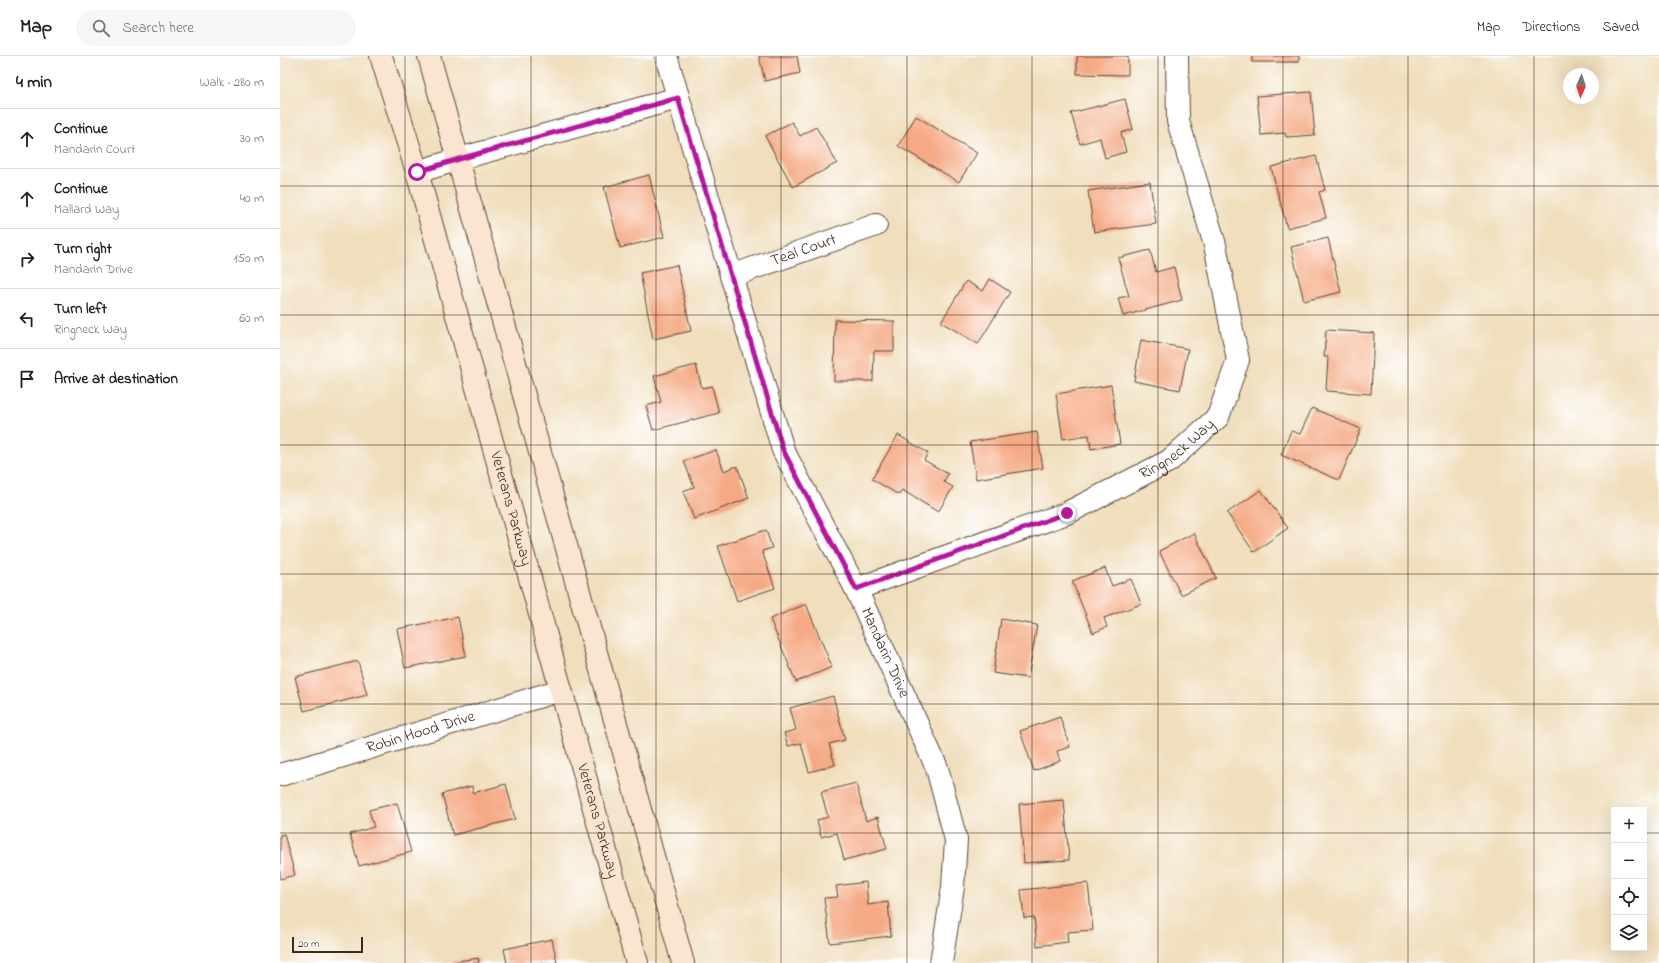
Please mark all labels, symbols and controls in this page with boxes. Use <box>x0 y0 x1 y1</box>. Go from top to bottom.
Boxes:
search box <box>76 10 356 46</box>
text: Map <box>20 14 52 41</box>
icon: search <box>90 17 112 39</box>
text: Search here <box>122 17 194 39</box>
text: Map <box>1477 17 1500 38</box>
text: Directions <box>1522 17 1580 38</box>
text: Saved <box>1602 17 1639 38</box>
north arrow <box>1563 68 1599 104</box>
text: 4 min <box>16 70 52 95</box>
text: Walk · 280 m <box>199 73 264 92</box>
text: Continue <box>54 118 108 140</box>
icon: ahead <box>16 128 38 150</box>
text: 30 m <box>240 129 264 148</box>
text: Mandarin Court <box>54 140 135 159</box>
route start <box>408 163 426 181</box>
text: Continue <box>54 178 108 200</box>
icon: ahead <box>16 188 38 210</box>
text: 40 m <box>240 189 264 208</box>
text: Mallard Way <box>54 200 119 219</box>
street label: Teal Court <box>767 228 840 273</box>
text: Turn right <box>54 238 112 260</box>
icon: right <box>16 248 38 270</box>
text: 150 m <box>233 249 264 268</box>
text: Mandarin Drive <box>54 260 133 279</box>
text: Turn left <box>54 298 107 320</box>
icon: left <box>16 308 38 330</box>
text: 60 m <box>239 309 264 328</box>
text: Ringneck Way <box>54 320 127 339</box>
icon: arrive <box>16 368 38 390</box>
text: Arrive at destination <box>54 368 178 390</box>
street label: Ringneck Way <box>1135 413 1220 486</box>
street label: Veterans Parkway <box>483 448 538 569</box>
route end <box>1058 504 1076 522</box>
street label: Mandarin Drive <box>854 604 916 703</box>
street label: Robin Hood Drive <box>363 704 479 760</box>
street label: Veterans Parkway <box>570 760 625 881</box>
map controls <box>1611 807 1647 951</box>
button: + <box>1611 807 1647 843</box>
button: − <box>1611 843 1647 879</box>
button: locate <box>1611 879 1647 915</box>
button: layers <box>1611 915 1647 951</box>
scale bar <box>292 935 363 954</box>
text: 20 m <box>298 936 320 952</box>

